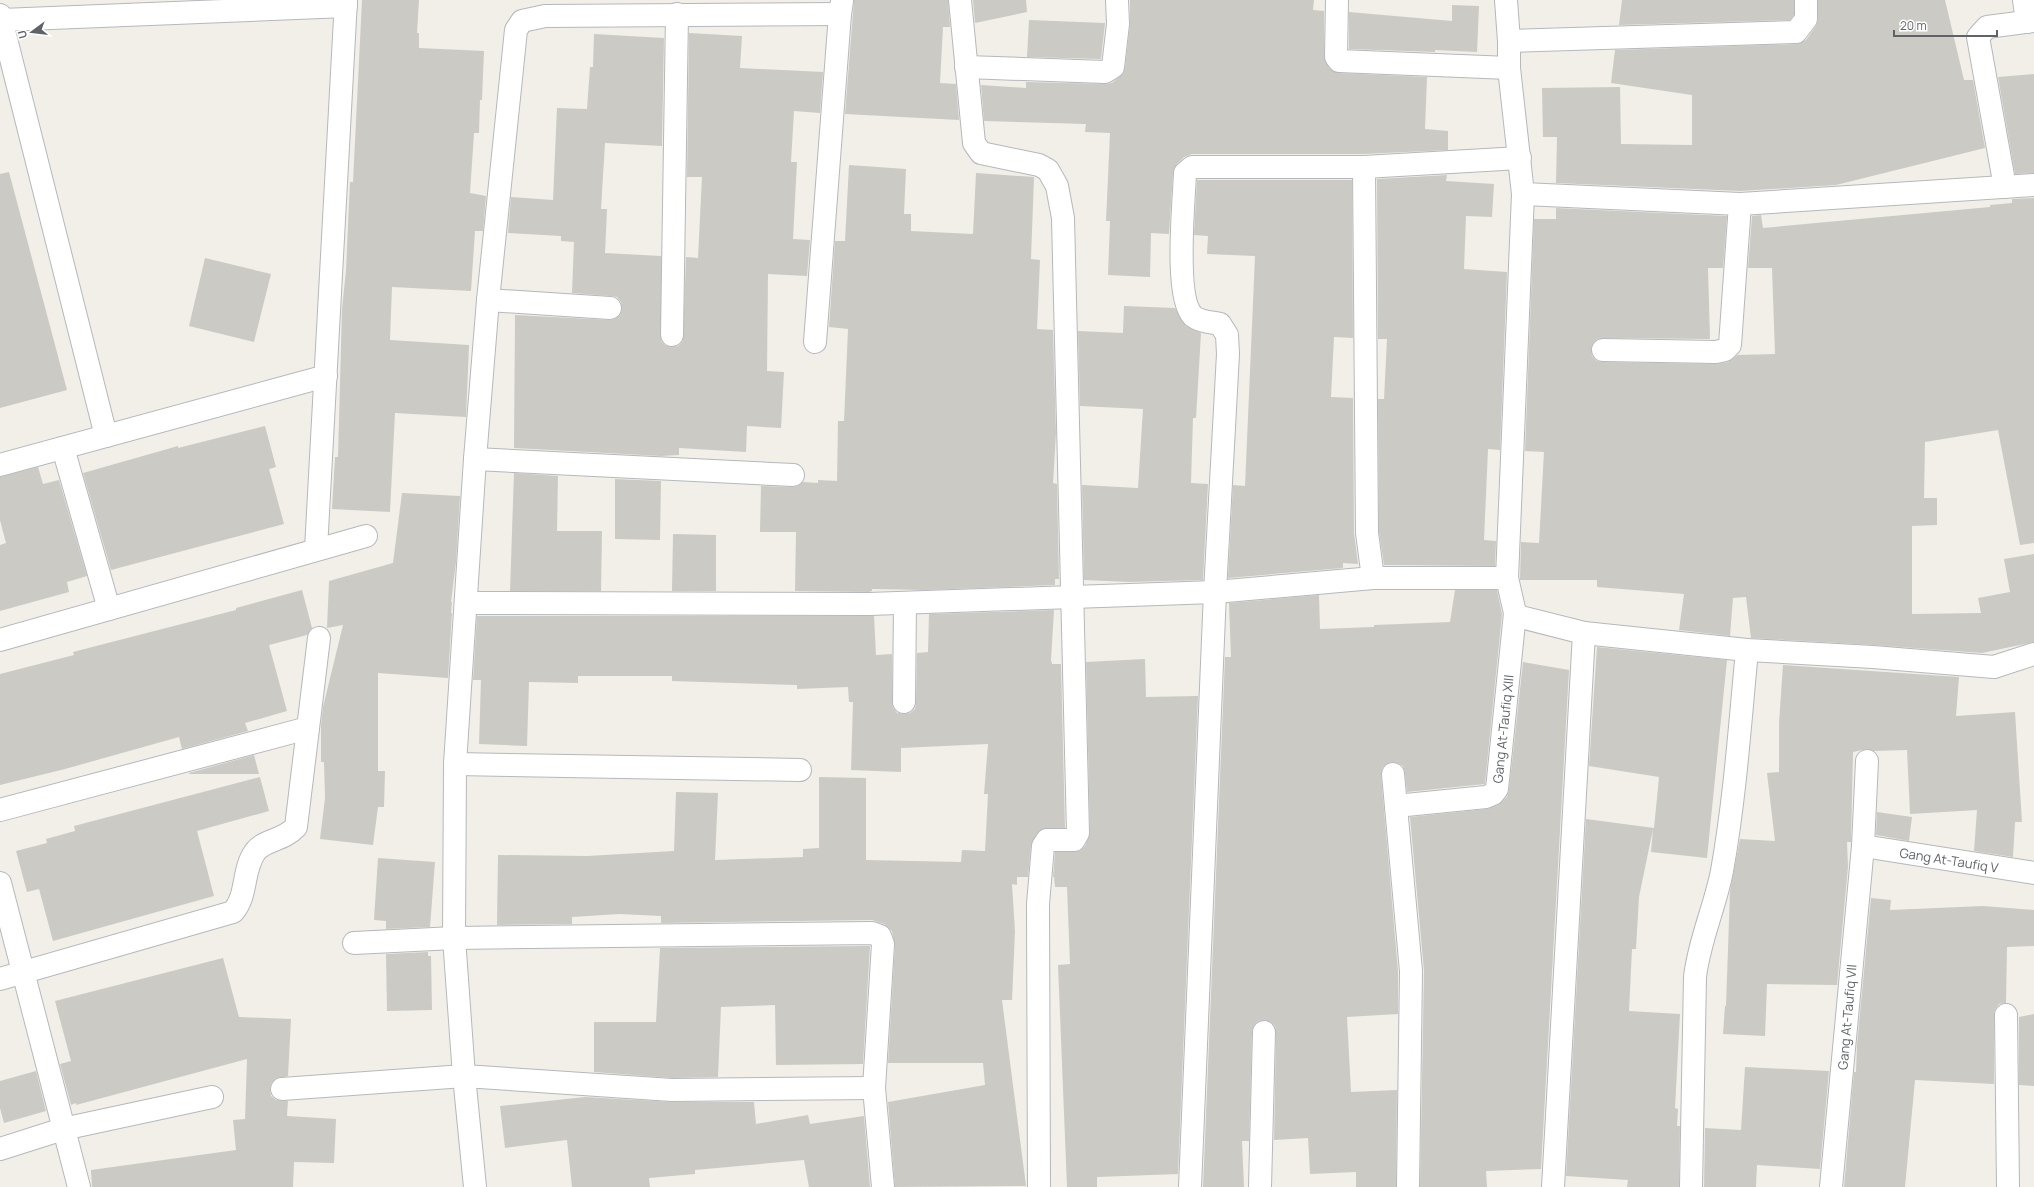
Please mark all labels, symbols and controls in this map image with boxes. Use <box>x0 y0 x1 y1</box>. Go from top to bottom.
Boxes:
north arrow <box>12 12 52 52</box>
scale bar <box>1894 12 1997 38</box>
text: 20 m <box>1900 17 1927 34</box>
text: U <box>14 29 30 40</box>
street label: Gang At-Taufiq XIII <box>1488 674 1518 784</box>
street label: Gang At-Taufiq V <box>1898 843 2000 877</box>
street label: Gang At-Taufiq VII <box>1833 963 1861 1071</box>

